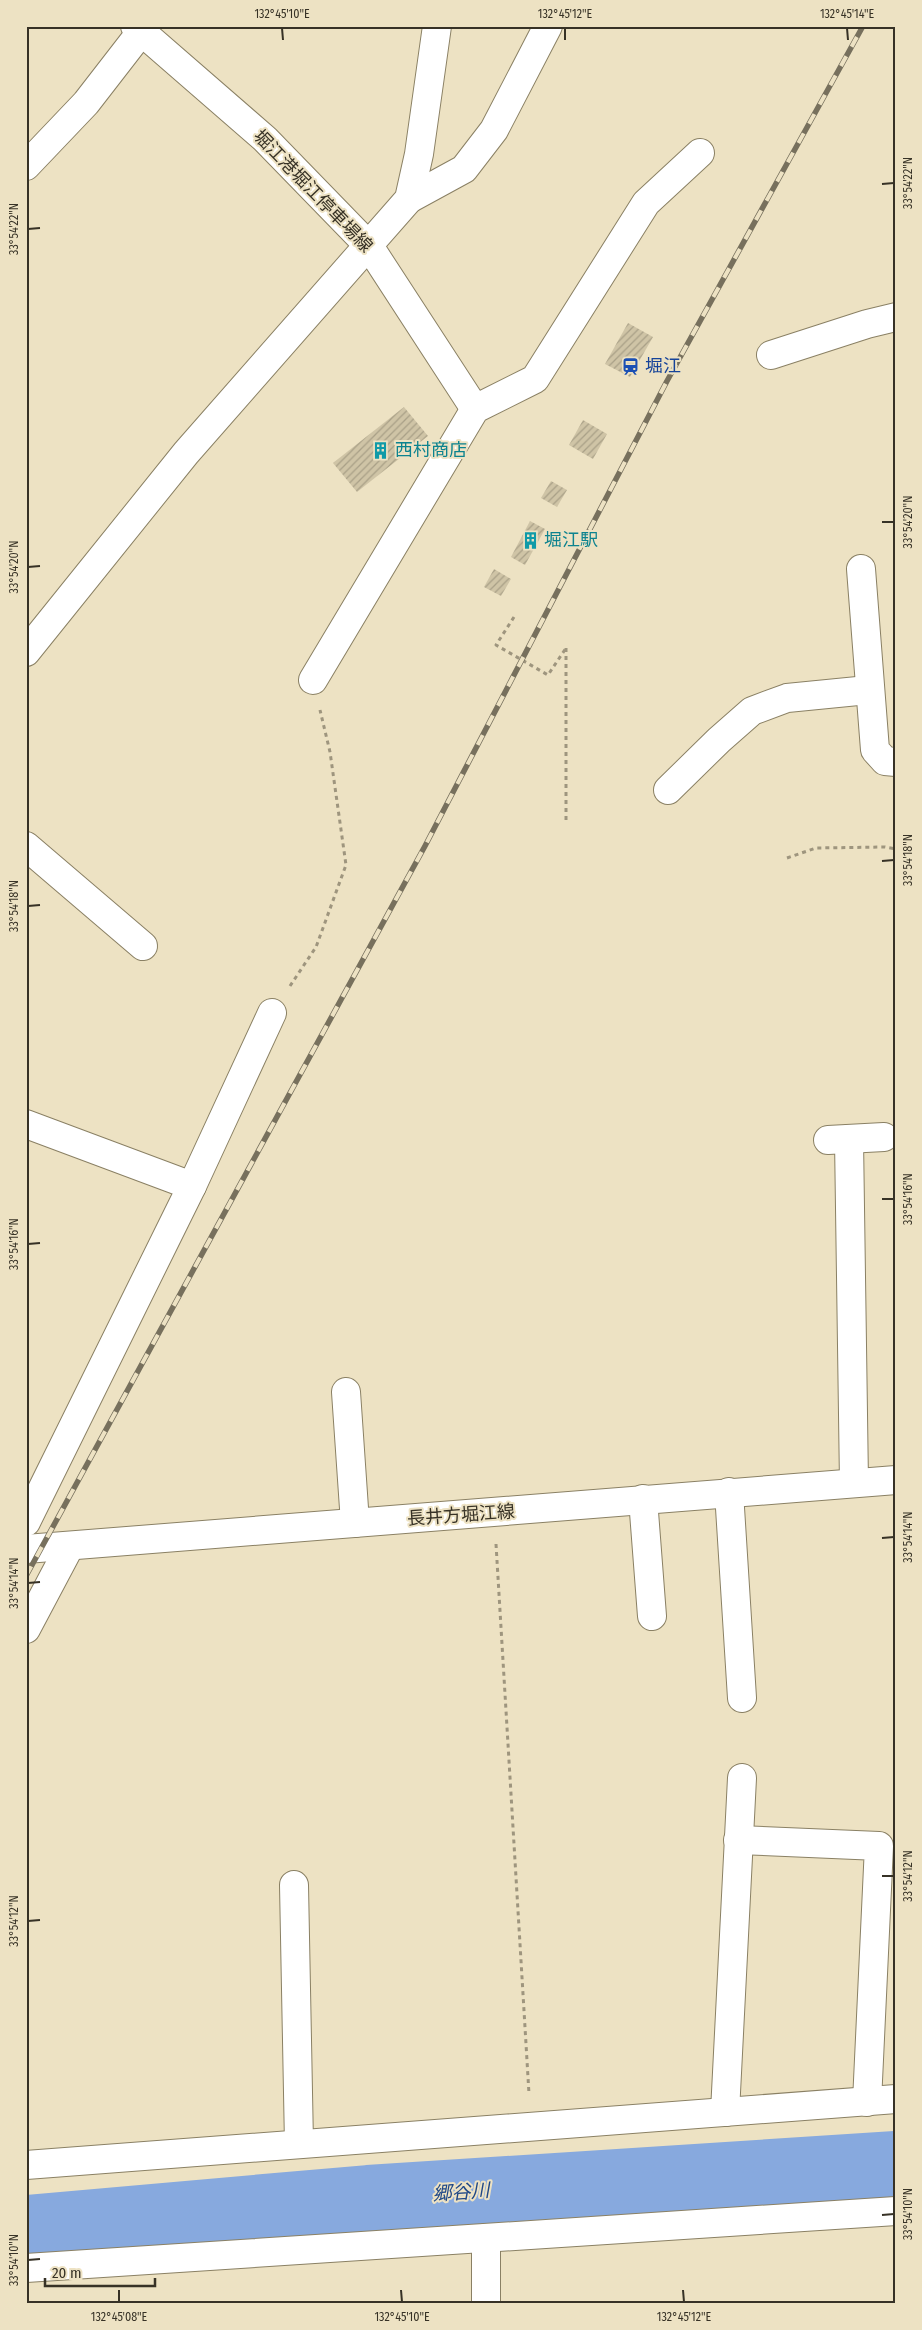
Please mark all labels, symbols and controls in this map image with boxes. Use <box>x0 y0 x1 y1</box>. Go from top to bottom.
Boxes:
text: 132°45'10"E <box>254 7 310 21</box>
text: 132°45'12"E <box>538 7 593 21</box>
text: 132°45'14"E <box>820 7 874 21</box>
street label: 堀江港堀江停車場線 <box>249 125 377 257</box>
text: 33°54'22"N <box>901 157 915 209</box>
text: 33°54'22"N <box>7 203 21 255</box>
place label: 堀江 <box>645 355 681 377</box>
station icon: 堀江 <box>621 356 641 376</box>
place label: 西村商店 <box>395 439 467 461</box>
building icon: 西村商店 <box>371 440 391 460</box>
text: 33°54'20"N <box>901 496 915 548</box>
place label: 堀江駅 <box>544 529 598 551</box>
building icon: 堀江駅 <box>520 530 540 550</box>
text: 33°54'20"N <box>7 541 21 593</box>
text: 33°54'18"N <box>901 834 915 886</box>
text: 33°54'18"N <box>7 880 21 932</box>
text: 33°54'16"N <box>901 1173 915 1225</box>
text: 33°54'16"N <box>7 1218 21 1270</box>
street label: 長井方堀江線 <box>406 1500 516 1530</box>
text: 33°54'14"N <box>901 1511 915 1563</box>
text: 33°54'14"N <box>7 1557 21 1609</box>
text: 33°54'12"N <box>901 1850 915 1902</box>
text: 33°54'12"N <box>7 1895 21 1947</box>
water label: 郷谷川 <box>432 2178 492 2205</box>
text: 33°54'10"N <box>901 2188 915 2240</box>
text: 33°54'10"N <box>7 2234 21 2286</box>
scale bar <box>45 2255 155 2287</box>
text: 20 m <box>52 2264 82 2282</box>
text: 132°45'08"E <box>91 2310 148 2324</box>
text: 132°45'10"E <box>374 2310 430 2324</box>
text: 132°45'12"E <box>657 2310 712 2324</box>

